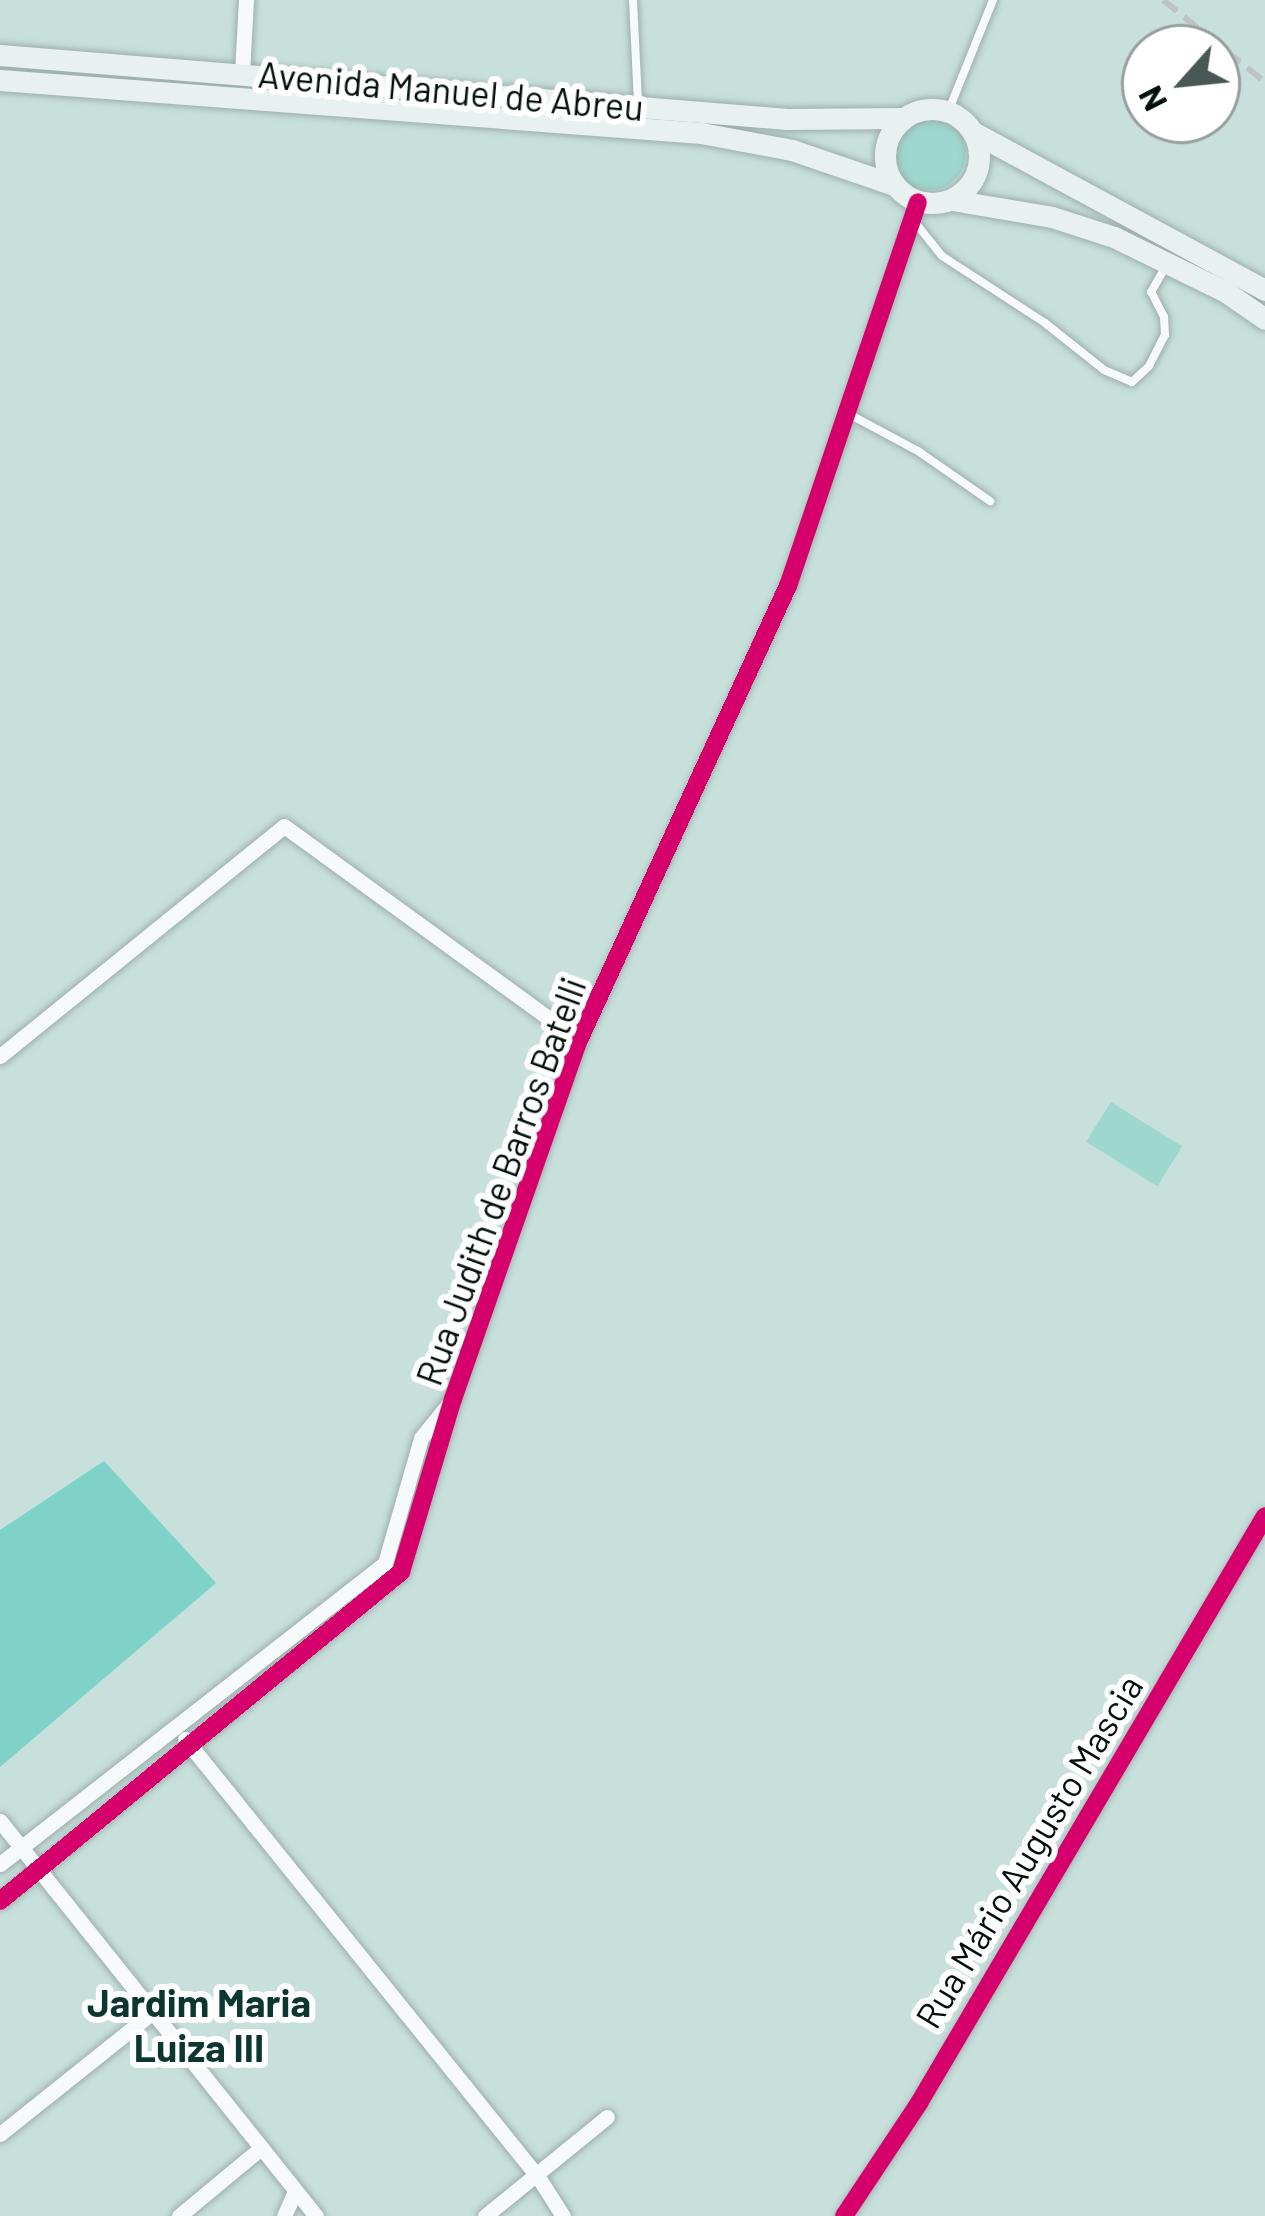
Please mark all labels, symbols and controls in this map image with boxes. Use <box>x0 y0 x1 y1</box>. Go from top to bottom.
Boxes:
north arrow <box>1121 24 1241 144</box>
street label: Avenida Manuel de Abreu <box>256 52 646 128</box>
text: N <box>1129 80 1174 118</box>
street label: Rua Judith de Barros Batelli <box>406 971 594 1391</box>
street label: Rua Mário Augusto Mascia <box>905 1667 1151 2035</box>
district label: Jardim Maria Luiza III <box>87 1980 311 2071</box>

